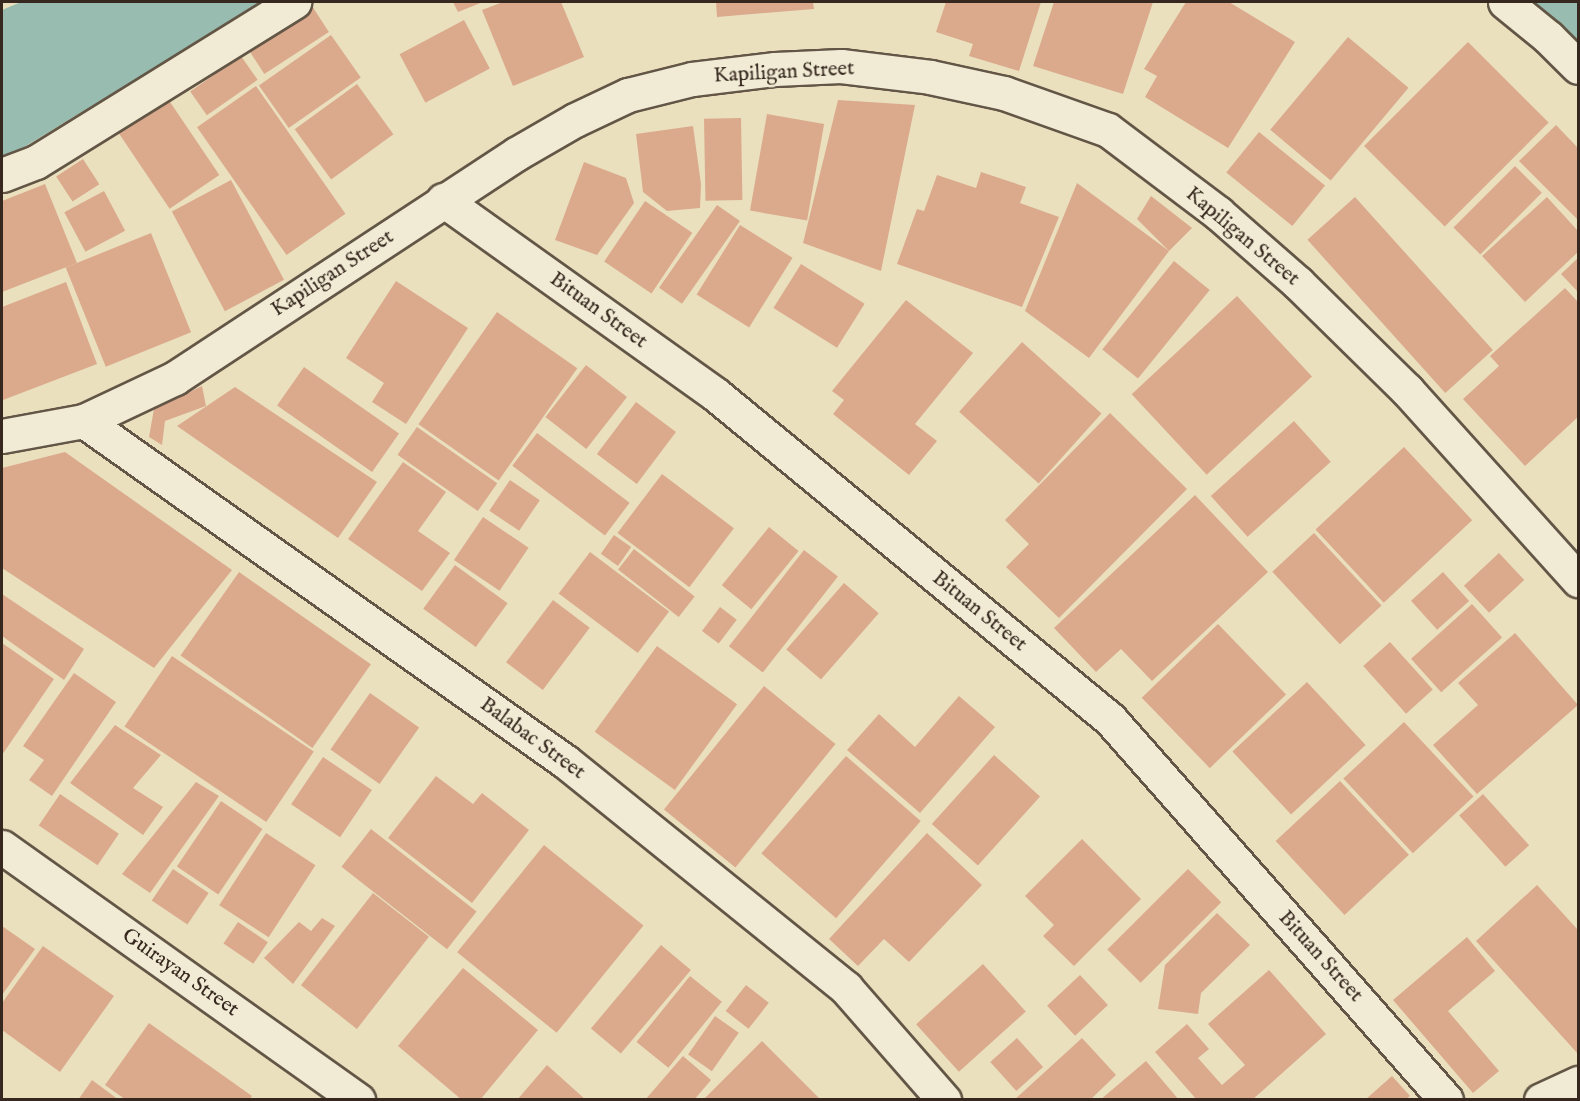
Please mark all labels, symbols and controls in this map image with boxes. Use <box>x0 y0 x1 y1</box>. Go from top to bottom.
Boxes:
street label: Kapiligan Street <box>713 57 855 89</box>
street label: Kapiligan Street <box>1180 182 1304 292</box>
street label: Kapiligan Street <box>267 225 399 323</box>
street label: Bituan Street <box>544 267 652 355</box>
street label: Bituan Street <box>927 566 1031 658</box>
street label: Balabac Street <box>474 692 590 786</box>
street label: Bituan Street <box>1272 906 1368 1008</box>
street label: Guirayan Street <box>117 923 243 1023</box>

